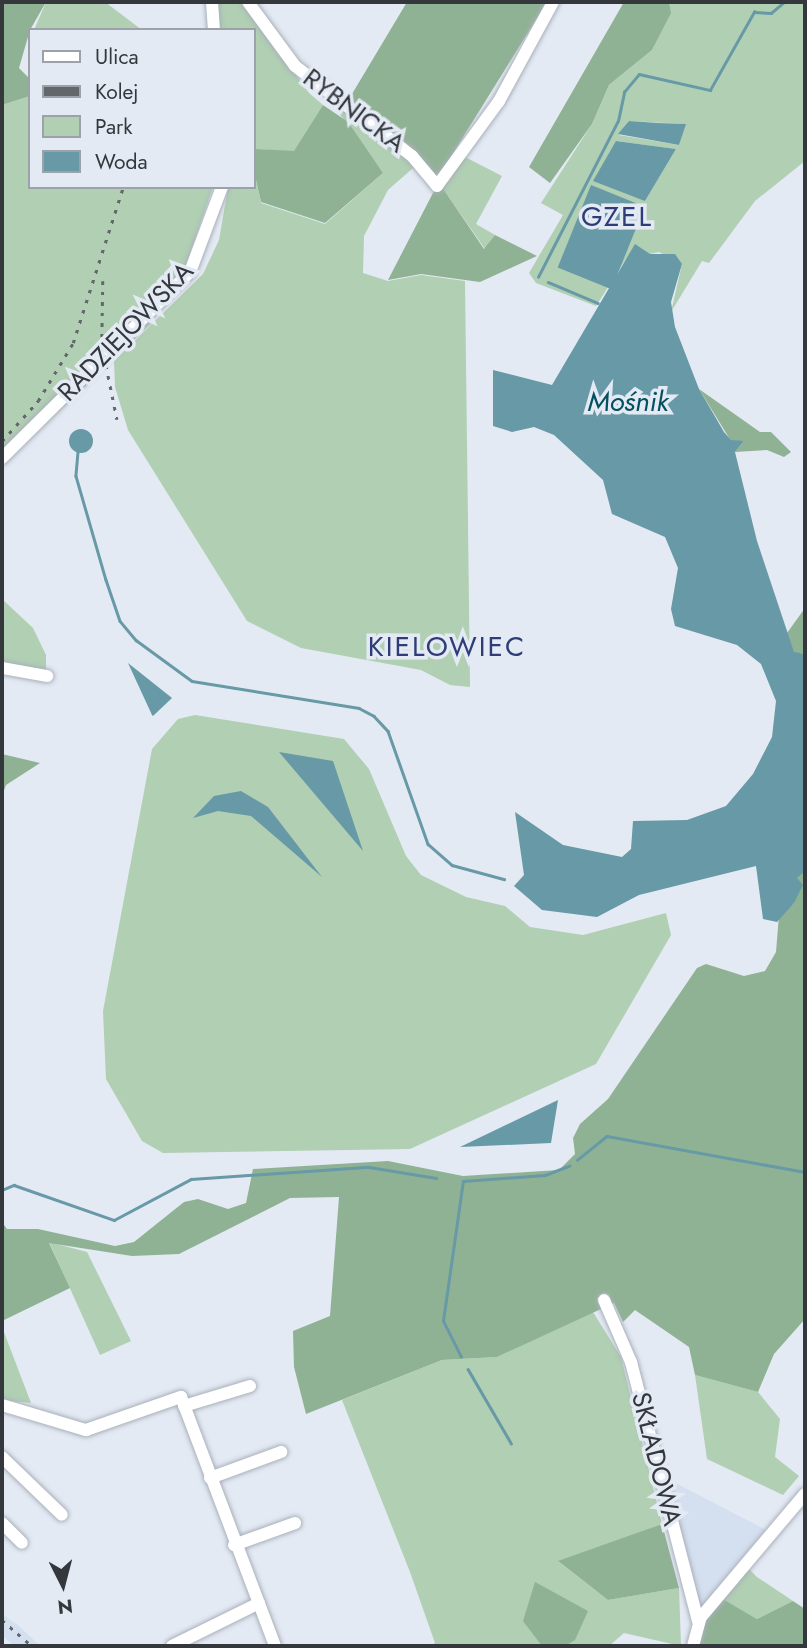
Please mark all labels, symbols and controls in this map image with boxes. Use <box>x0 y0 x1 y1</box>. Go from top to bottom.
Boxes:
legend <box>28 28 256 189</box>
text: Ulica <box>95 42 139 72</box>
street label: RYBNICKA <box>297 62 411 160</box>
text: Kolej <box>95 77 139 107</box>
text: Park <box>95 112 132 142</box>
text: Woda <box>95 147 148 177</box>
district label: GZEL <box>581 200 653 234</box>
street label: RADZIEJOWSKA <box>52 256 200 408</box>
water label: Mośnik <box>587 385 669 419</box>
district label: KIELOWIEC <box>369 630 525 664</box>
street label: SKŁADOWA <box>624 1389 688 1529</box>
north arrow <box>28 1550 98 1620</box>
text: N <box>56 1592 74 1621</box>

